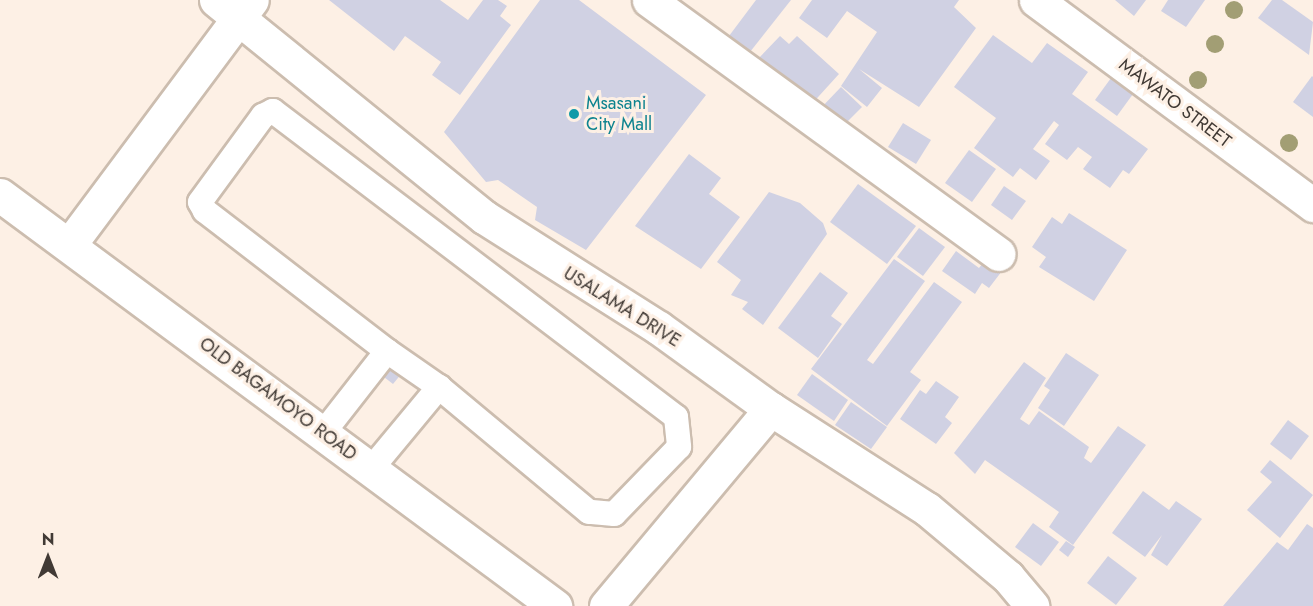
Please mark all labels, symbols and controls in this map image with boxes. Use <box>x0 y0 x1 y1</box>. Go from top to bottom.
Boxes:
street label: MAWATO STREET <box>1115 54 1235 152</box>
place label: Msasani City Mall <box>586 93 652 136</box>
marker: Msasani City Mall <box>567 107 581 121</box>
street label: USALAMA DRIVE <box>559 262 685 352</box>
street label: OLD BAGAMOYO ROAD <box>195 333 361 465</box>
north arrow <box>18 528 78 588</box>
text: N <box>42 528 54 551</box>

